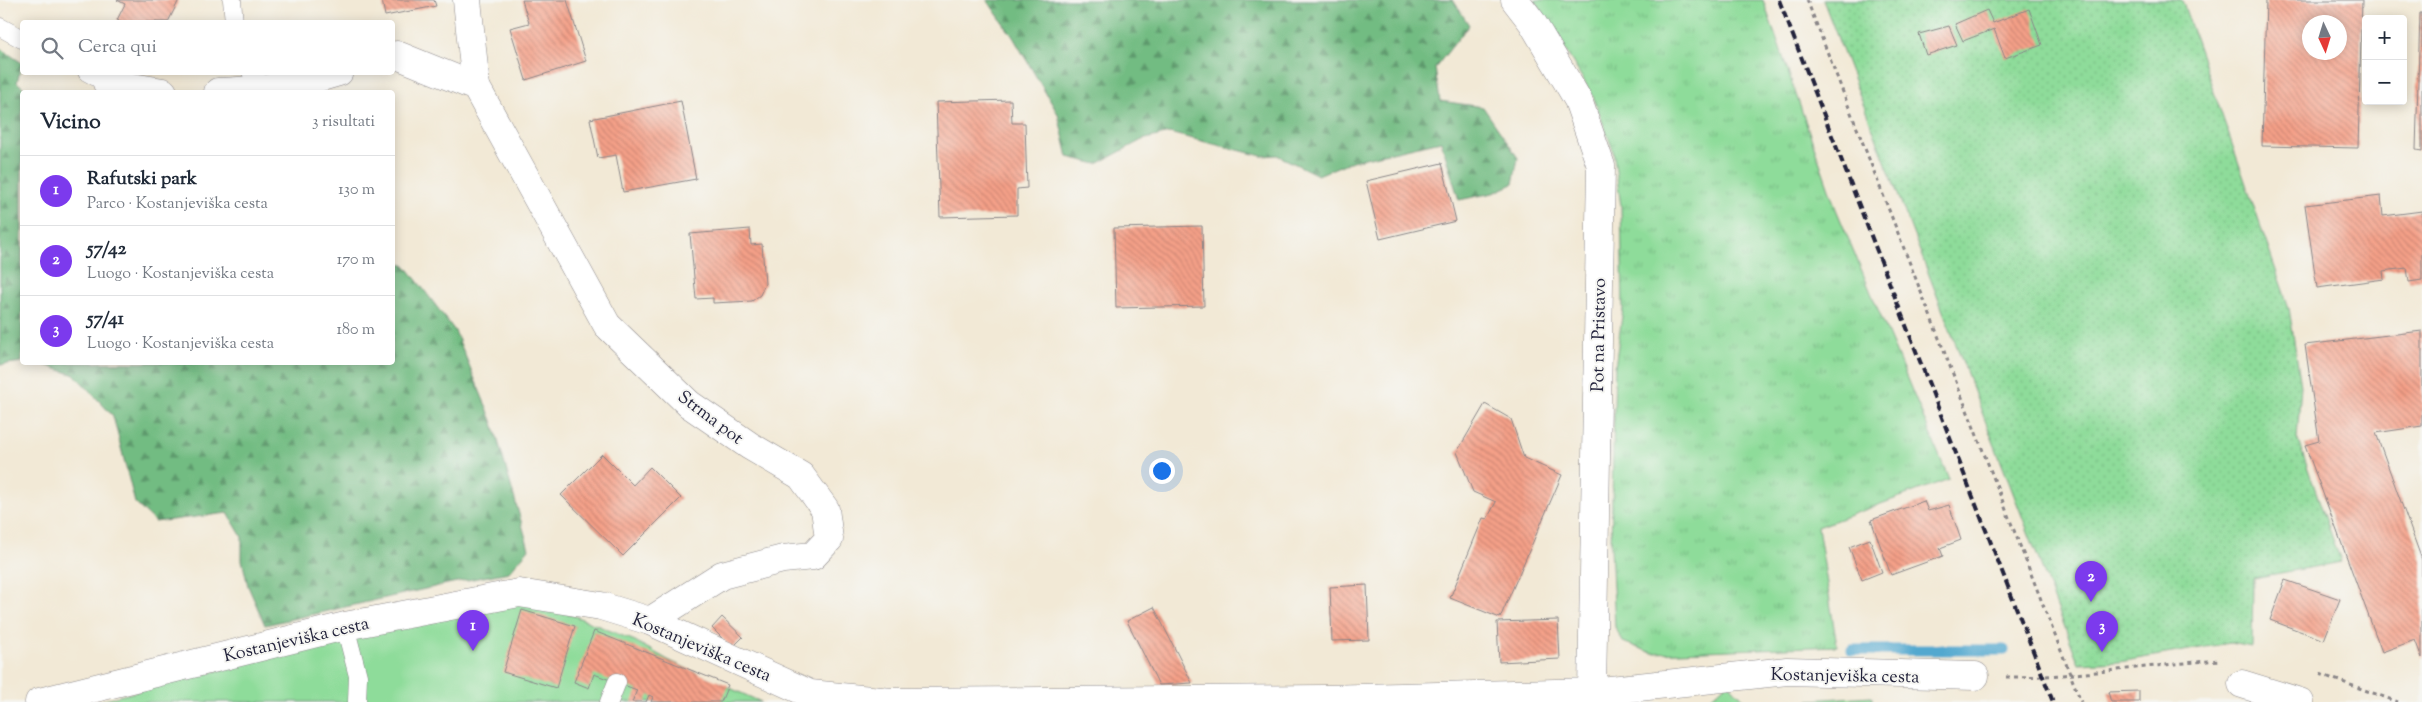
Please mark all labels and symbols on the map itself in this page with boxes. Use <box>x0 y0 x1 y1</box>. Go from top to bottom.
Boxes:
north arrow <box>2302 15 2347 60</box>
street label: Pot na Pristavo <box>1586 278 1614 392</box>
street label: Strma pot <box>671 385 748 452</box>
your location <box>1149 458 1175 484</box>
pin: 2 <box>2075 561 2107 602</box>
street label: Kostanjeviška cesta <box>628 608 775 690</box>
pin: 1 <box>457 610 489 651</box>
pin: 3 <box>2086 611 2118 652</box>
street label: Kostanjeviška cesta <box>221 612 372 670</box>
street label: Kostanjeviška cesta <box>1770 663 1920 691</box>

